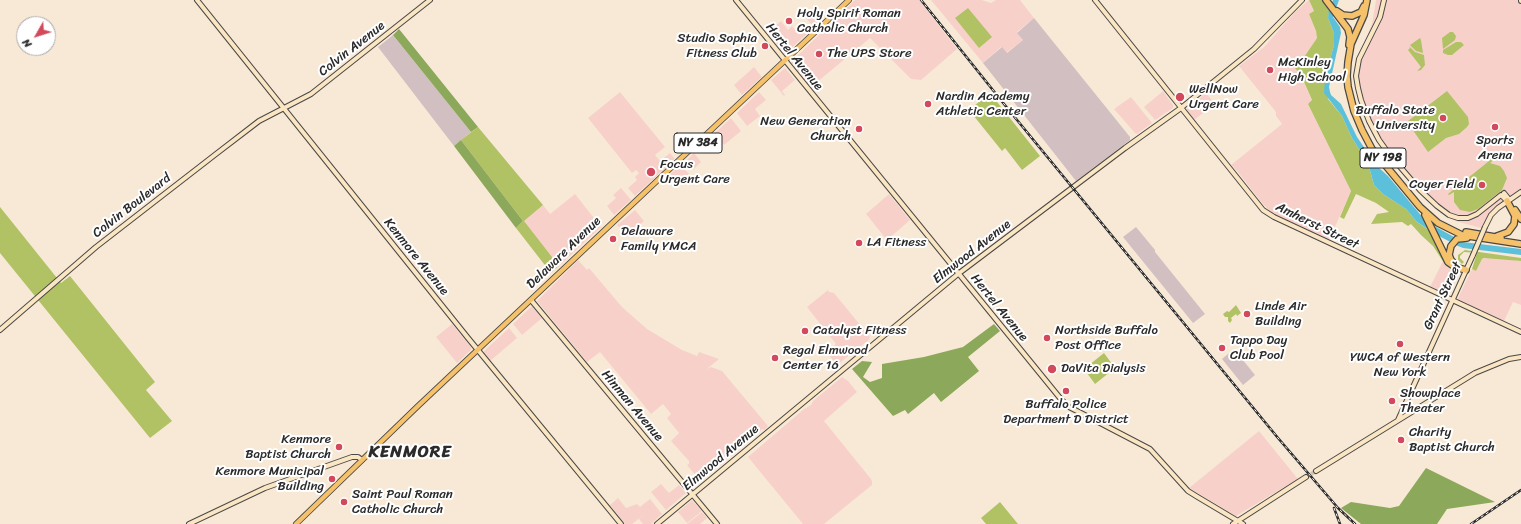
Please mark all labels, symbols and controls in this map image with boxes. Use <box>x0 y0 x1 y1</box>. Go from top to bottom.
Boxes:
place label: Holy Spirit Roman Catholic Church <box>797 6 901 37</box>
north arrow <box>16 16 56 56</box>
marker: Holy Spirit Roman Catholic Church <box>784 16 794 26</box>
street label: Colvin Avenue <box>316 18 388 80</box>
street label: Hertel Avenue <box>762 20 826 94</box>
place label: Studio Sophia Fitness Club <box>677 31 757 62</box>
text: N <box>17 34 37 52</box>
marker: Studio Sophia Fitness Club <box>760 41 770 51</box>
place label: The UPS Store <box>827 46 912 62</box>
marker: The UPS Store <box>814 49 824 59</box>
place label: McKinley High School <box>1278 55 1346 86</box>
marker: McKinley High School <box>1265 65 1275 75</box>
place label: WellNow Urgent Care <box>1189 82 1259 113</box>
place label: Nardin Academy Athletic Center <box>936 89 1030 120</box>
marker: WellNow Urgent Care <box>1174 91 1186 103</box>
marker: Nardin Academy Athletic Center <box>923 99 933 109</box>
place label: Buffalo State University <box>1356 103 1435 134</box>
marker: Buffalo State University <box>1438 113 1448 123</box>
place label: New Generation Church <box>760 114 851 145</box>
marker: Sports Arena <box>1490 122 1500 132</box>
marker: New Generation Church <box>854 124 864 134</box>
road number: NY 384 <box>674 133 722 153</box>
place label: Sports Arena <box>1476 133 1514 164</box>
road number: NY 198 <box>1360 148 1406 168</box>
place label: Focus Urgent Care <box>660 157 730 188</box>
marker: Focus Urgent Care <box>645 166 657 178</box>
street label: Colvin Boulevard <box>90 171 174 241</box>
place label: Coyer Field <box>1409 177 1474 193</box>
marker: Coyer Field <box>1477 180 1487 190</box>
street label: Amherst Street <box>1273 199 1361 253</box>
street label: Delaware Avenue <box>524 214 604 292</box>
street label: Kenmore Avenue <box>380 215 452 299</box>
street label: Elmwood Avenue <box>930 217 1014 287</box>
place label: Delaware Family YMCA <box>621 224 697 255</box>
marker: Delaware Family YMCA <box>608 234 618 244</box>
place label: LA Fitness <box>867 235 926 251</box>
marker: LA Fitness <box>854 238 864 248</box>
street label: Grant Street <box>1420 259 1466 333</box>
street label: Hertel Avenue <box>967 271 1031 345</box>
place label: Linde Air Building <box>1255 299 1306 330</box>
marker: Linde Air Building <box>1242 309 1252 319</box>
place label: Catalyst Fitness <box>813 323 907 339</box>
place label: Northside Buffalo Post Office <box>1055 323 1158 354</box>
marker: Catalyst Fitness <box>800 326 810 336</box>
marker: Northside Buffalo Post Office <box>1042 333 1052 343</box>
place label: Tappo Day Club Pool <box>1230 333 1287 364</box>
marker: YWCA of Western New York <box>1395 339 1405 349</box>
place label: Regal Elmwood Center 16 <box>783 343 868 374</box>
marker: Tappo Day Club Pool <box>1217 343 1227 353</box>
place label: YWCA of Western New York <box>1350 350 1450 381</box>
marker: Regal Elmwood Center 16 <box>770 353 780 363</box>
place label: DaVita Dialysis <box>1061 361 1145 377</box>
marker: DaVita Dialysis <box>1046 363 1058 375</box>
street label: Hinman Avenue <box>598 367 666 445</box>
marker: Buffalo Police Department D District <box>1061 386 1071 396</box>
place label: Showplace Theater <box>1400 386 1460 417</box>
marker: Showplace Theater <box>1387 396 1397 406</box>
place label: Buffalo Police Department D District <box>1003 397 1129 428</box>
street label: Elmwood Avenue <box>680 422 762 494</box>
place label: Charity Baptist Church <box>1409 425 1495 456</box>
place label: Kenmore Baptist Church <box>245 432 331 463</box>
marker: Charity Baptist Church <box>1396 435 1406 445</box>
marker: Kenmore Baptist Church <box>334 442 344 452</box>
district label: KENMORE <box>368 443 452 463</box>
place label: Kenmore Municipal Building <box>216 464 324 495</box>
marker: Kenmore Municipal Building <box>327 474 337 484</box>
place label: Saint Paul Roman Catholic Church <box>352 487 453 518</box>
marker: Saint Paul Roman Catholic Church <box>339 497 349 507</box>

